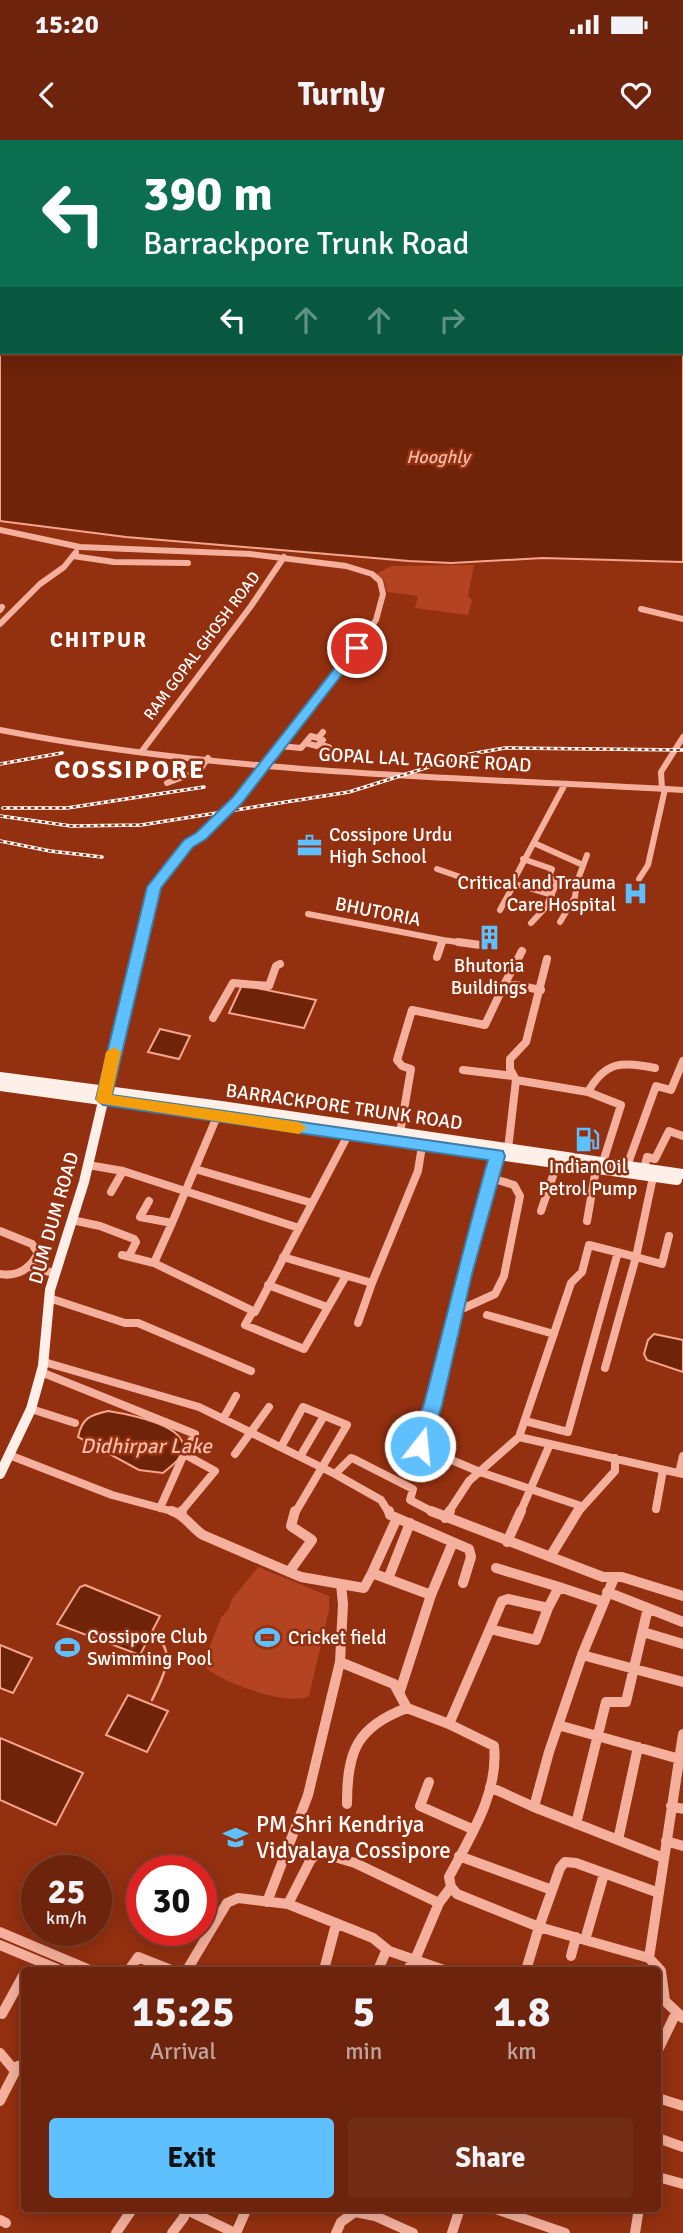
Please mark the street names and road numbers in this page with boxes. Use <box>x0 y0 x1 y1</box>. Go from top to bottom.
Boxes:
street label: RAM GOPAL GHOSH ROAD <box>140 568 264 724</box>
street label: GOPAL LAL TAGORE ROAD <box>318 742 532 778</box>
street label: BHUTORIA <box>333 892 423 932</box>
street label: BARRACKPORE TRUNK ROAD <box>224 1079 464 1135</box>
street label: DUM DUM ROAD <box>24 1149 84 1287</box>

